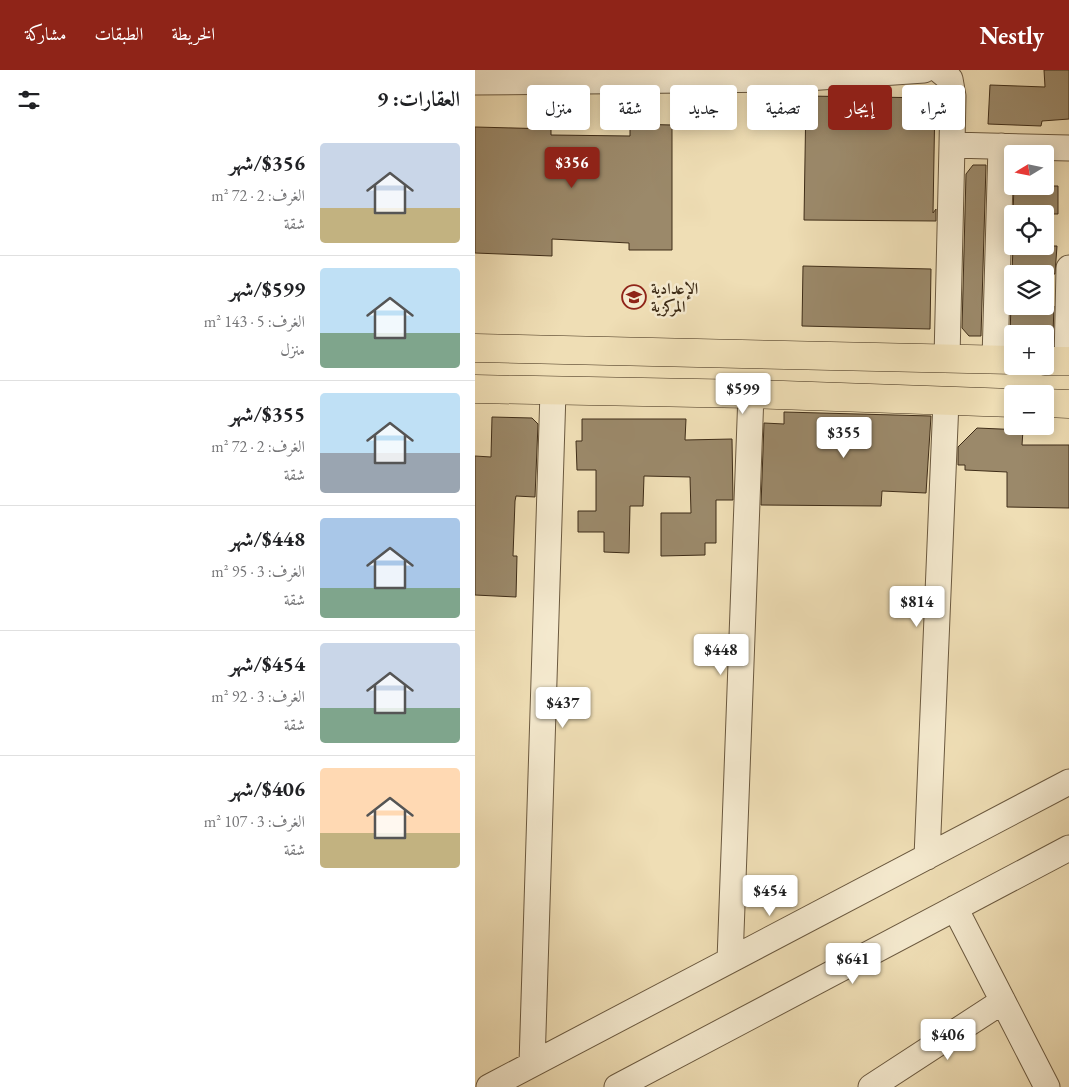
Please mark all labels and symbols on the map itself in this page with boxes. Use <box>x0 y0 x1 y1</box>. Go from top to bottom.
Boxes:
north arrow <box>1004 145 1054 195</box>
pin: $356 <box>542 146 602 189</box>
place label: الإعدادية المركزية <box>651 278 698 317</box>
school or university icon: الإعدادية المركزية <box>621 284 647 310</box>
pin: $599 <box>713 372 773 415</box>
pin: $355 <box>814 416 874 459</box>
pin: $814 <box>887 586 947 628</box>
pin: $448 <box>691 634 751 676</box>
pin: $437 <box>533 686 593 729</box>
pin: $454 <box>740 874 800 917</box>
pin: $641 <box>823 942 883 985</box>
pin: $406 <box>918 1018 978 1061</box>

